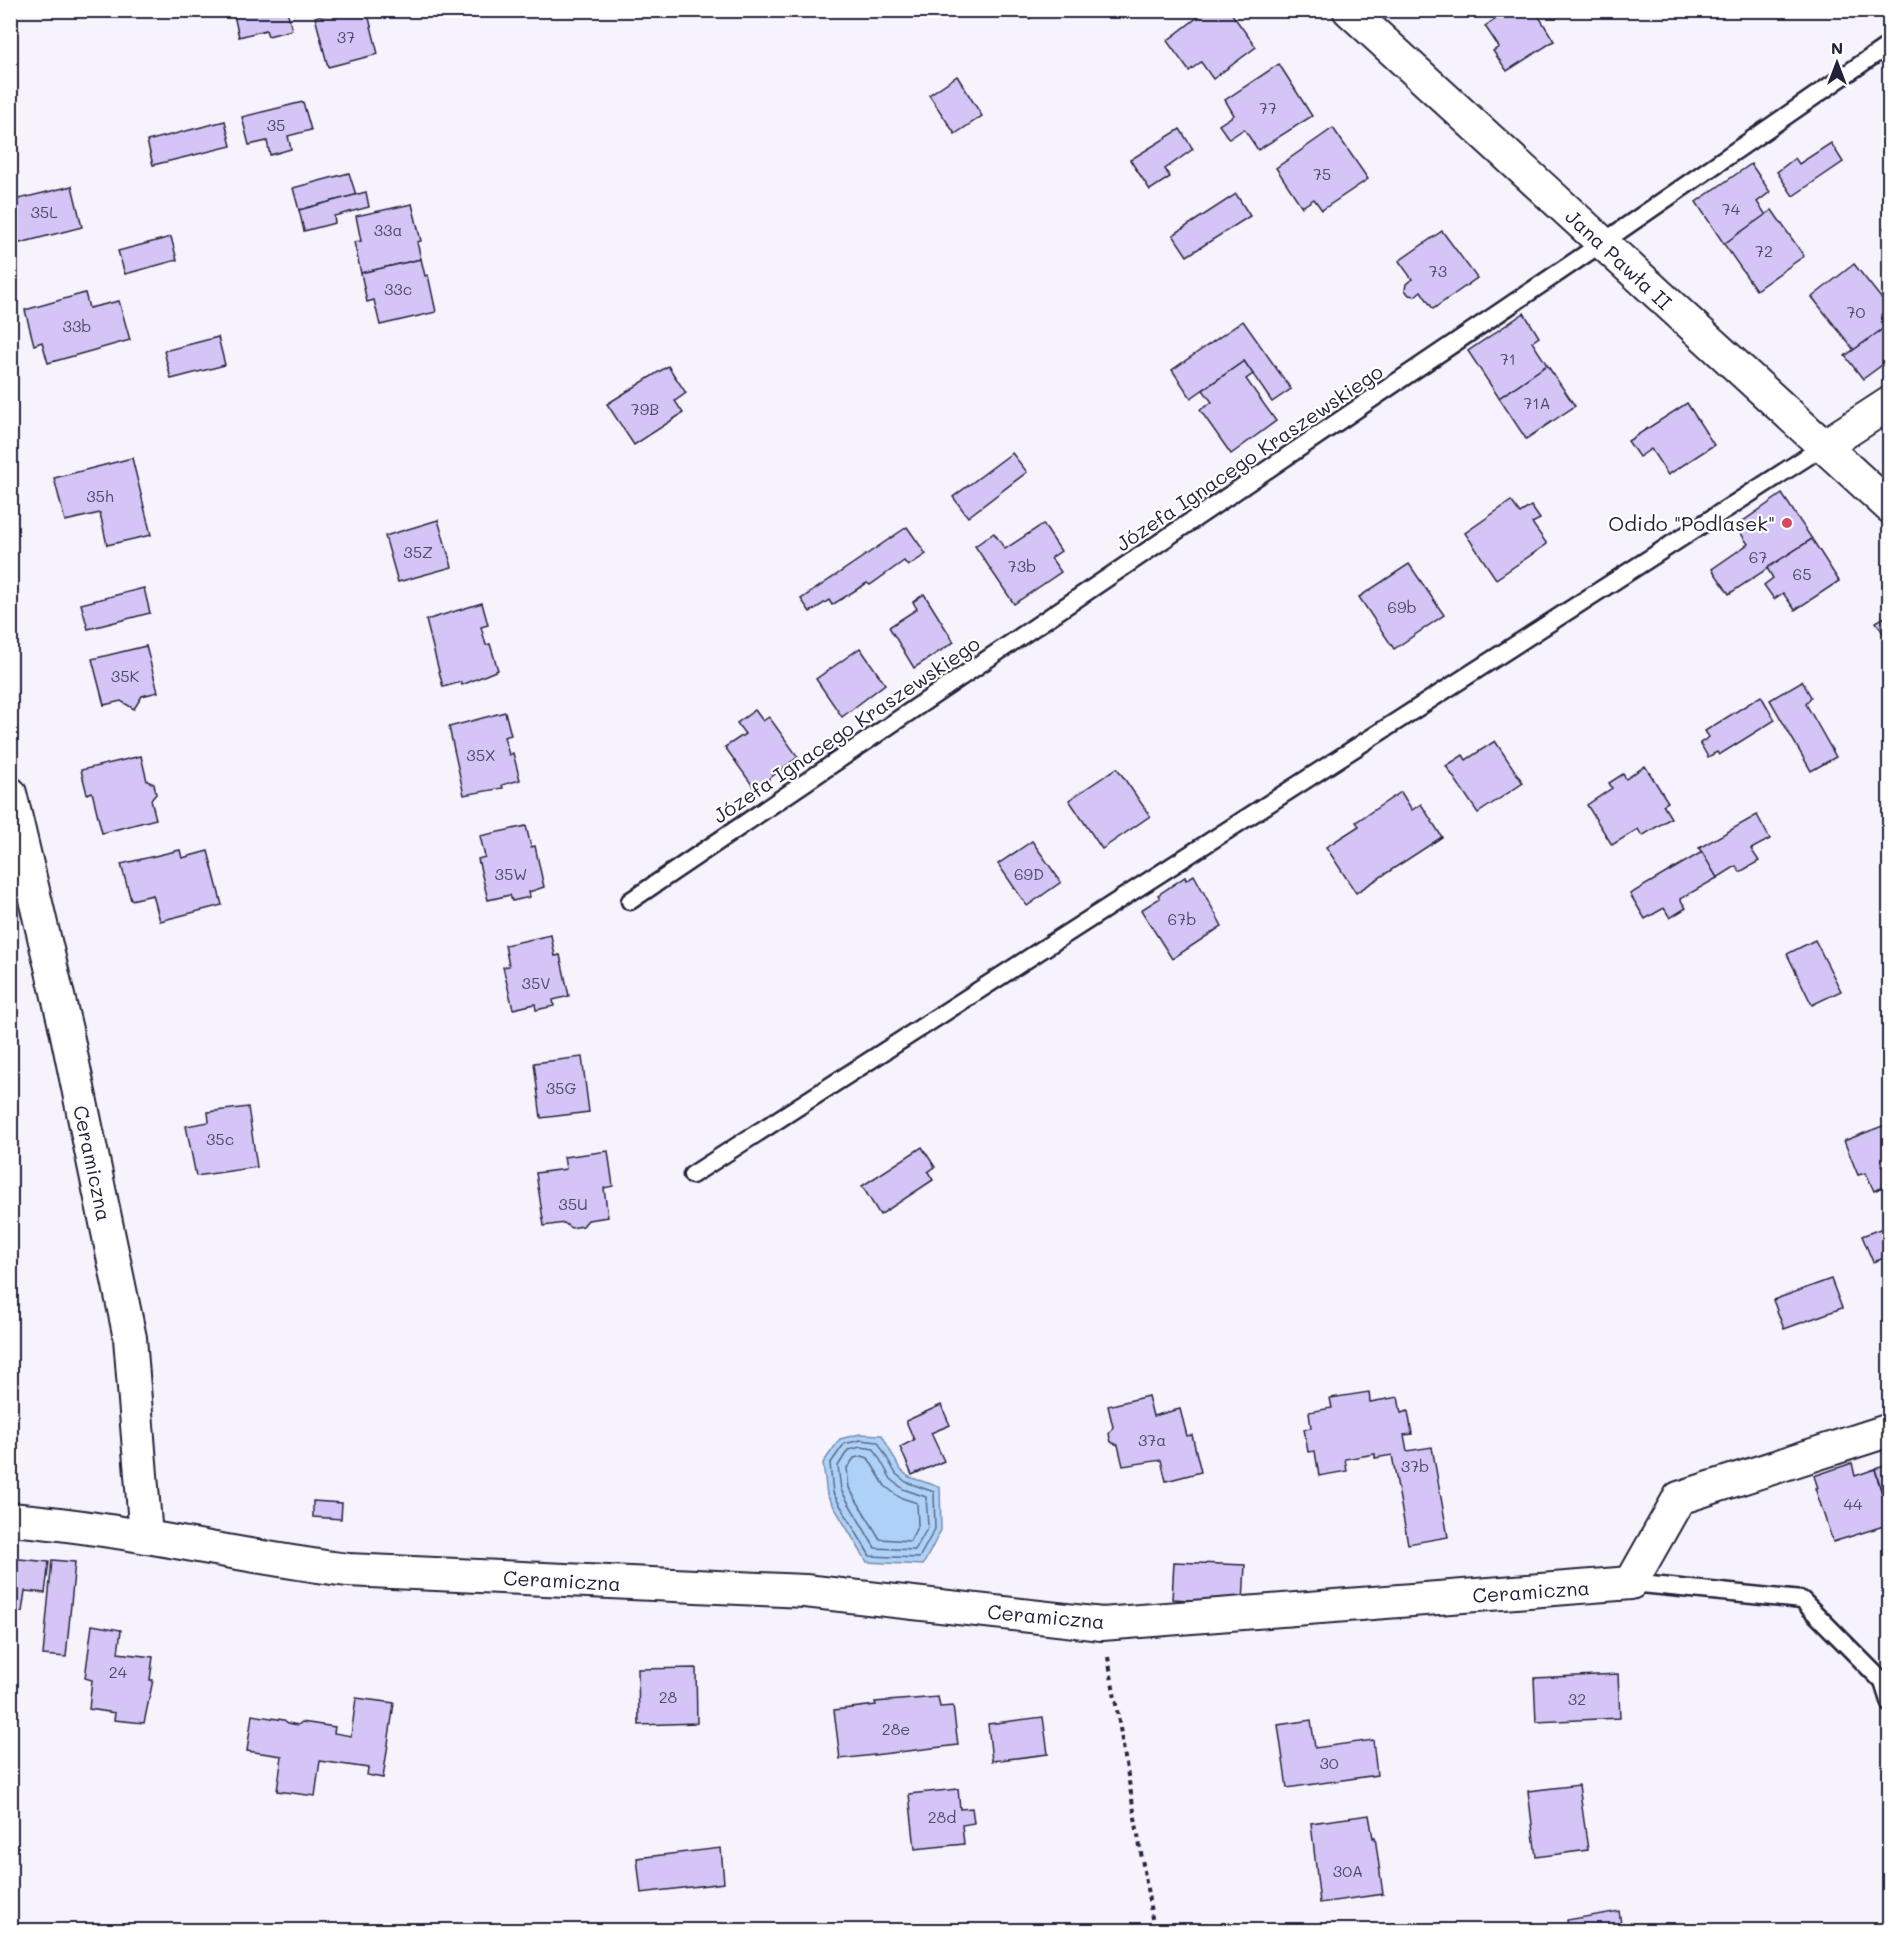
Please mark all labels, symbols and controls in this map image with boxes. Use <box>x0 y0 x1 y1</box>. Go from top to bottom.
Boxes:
house number: 37 <box>337 26 355 47</box>
north arrow <box>1807 33 1867 93</box>
text: N <box>1831 37 1843 58</box>
house number: 77 <box>1259 97 1277 118</box>
house number: 35 <box>267 114 285 135</box>
house number: 75 <box>1313 163 1331 184</box>
house number: 74 <box>1722 198 1741 219</box>
house number: 35L <box>30 201 58 222</box>
street label: Jana Pawła II <box>1560 203 1678 315</box>
house number: 33a <box>374 219 402 240</box>
house number: 72 <box>1755 240 1773 261</box>
house number: 73 <box>1429 260 1447 281</box>
house number: 33c <box>384 278 412 299</box>
house number: 70 <box>1847 301 1866 322</box>
house number: 33b <box>63 315 91 336</box>
house number: 71 <box>1500 348 1516 369</box>
street label: Józefa Ignacego Kraszewskiego <box>1111 358 1388 556</box>
house number: 71A <box>1523 392 1551 413</box>
house number: 79B <box>631 398 659 419</box>
house number: 35h <box>86 485 114 506</box>
place label: Odido "Podlasek" <box>1608 510 1775 536</box>
marker: Odido "Podlasek" <box>1780 516 1794 530</box>
house number: 35Z <box>403 541 433 562</box>
house number: 67 <box>1749 546 1767 567</box>
house number: 73b <box>1008 555 1036 576</box>
house number: 65 <box>1793 563 1812 584</box>
house number: 69b <box>1387 596 1417 617</box>
street label: Józefa Ignacego Kraszewskiego <box>708 630 985 828</box>
house number: 35K <box>111 665 139 686</box>
house number: 35X <box>466 744 496 765</box>
house number: 35W <box>495 863 527 884</box>
house number: 69D <box>1014 863 1044 884</box>
house number: 67b <box>1168 908 1196 929</box>
house number: 35V <box>522 972 551 993</box>
house number: 35G <box>546 1077 576 1098</box>
street label: Ceramiczna <box>68 1103 118 1223</box>
house number: 35c <box>206 1128 234 1149</box>
house number: 35U <box>558 1193 588 1214</box>
house number: 37a <box>1138 1429 1166 1450</box>
house number: 37b <box>1401 1455 1429 1476</box>
house number: 44 <box>1844 1493 1863 1514</box>
street label: Ceramiczna <box>503 1564 621 1596</box>
street label: Ceramiczna <box>1471 1574 1591 1608</box>
street label: Ceramiczna <box>986 1598 1106 1634</box>
house number: 24 <box>109 1661 128 1682</box>
house number: 28 <box>659 1686 678 1707</box>
house number: 32 <box>1568 1688 1586 1709</box>
house number: 28e <box>882 1718 910 1739</box>
house number: 30 <box>1319 1752 1339 1773</box>
house number: 28d <box>928 1806 956 1827</box>
house number: 30A <box>1333 1860 1363 1881</box>

